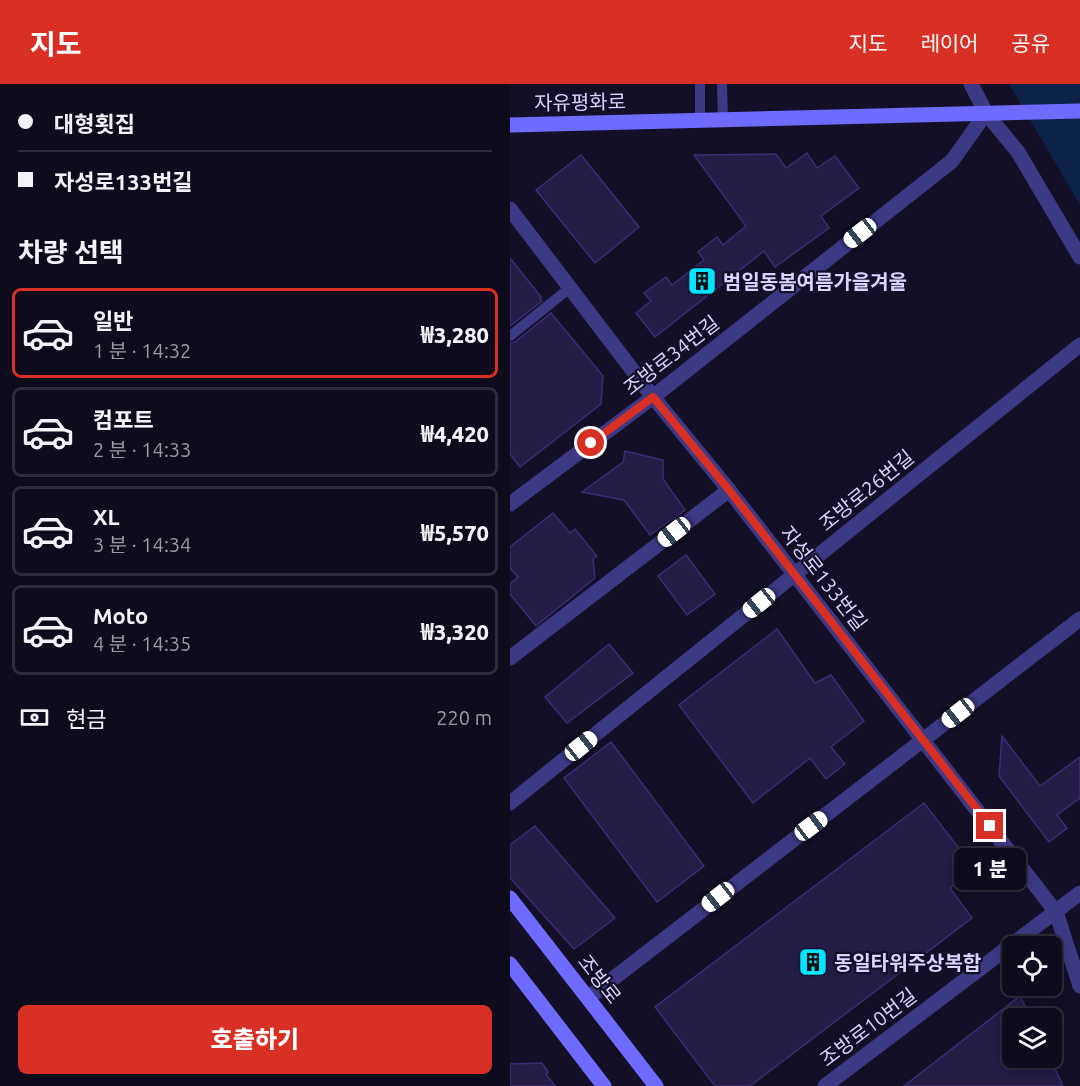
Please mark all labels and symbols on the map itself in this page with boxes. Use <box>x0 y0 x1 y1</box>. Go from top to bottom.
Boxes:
street label: 자유평화로 <box>534 90 626 114</box>
car <box>840 215 880 251</box>
building icon: 범일동봄여름가을겨울 <box>686 265 718 297</box>
place label: 범일동봄여름가을겨울 <box>723 270 907 293</box>
street label: 조방로34번길 <box>619 311 723 399</box>
route start <box>577 429 604 456</box>
street label: 조방로26번길 <box>814 445 918 535</box>
car <box>654 514 694 550</box>
street label: 자성로133번길 <box>776 521 872 635</box>
car <box>739 585 779 621</box>
car <box>938 695 978 731</box>
car <box>561 728 601 764</box>
car <box>791 808 831 844</box>
route end <box>976 812 1003 839</box>
callout: 1 분 <box>954 847 1026 889</box>
car <box>698 879 738 915</box>
building icon: 동일타워주상복합 <box>797 946 829 978</box>
street label: 조방로 <box>574 950 626 1008</box>
place label: 동일타워주상복합 <box>834 951 982 974</box>
street label: 조방로10번길 <box>815 983 921 1071</box>

